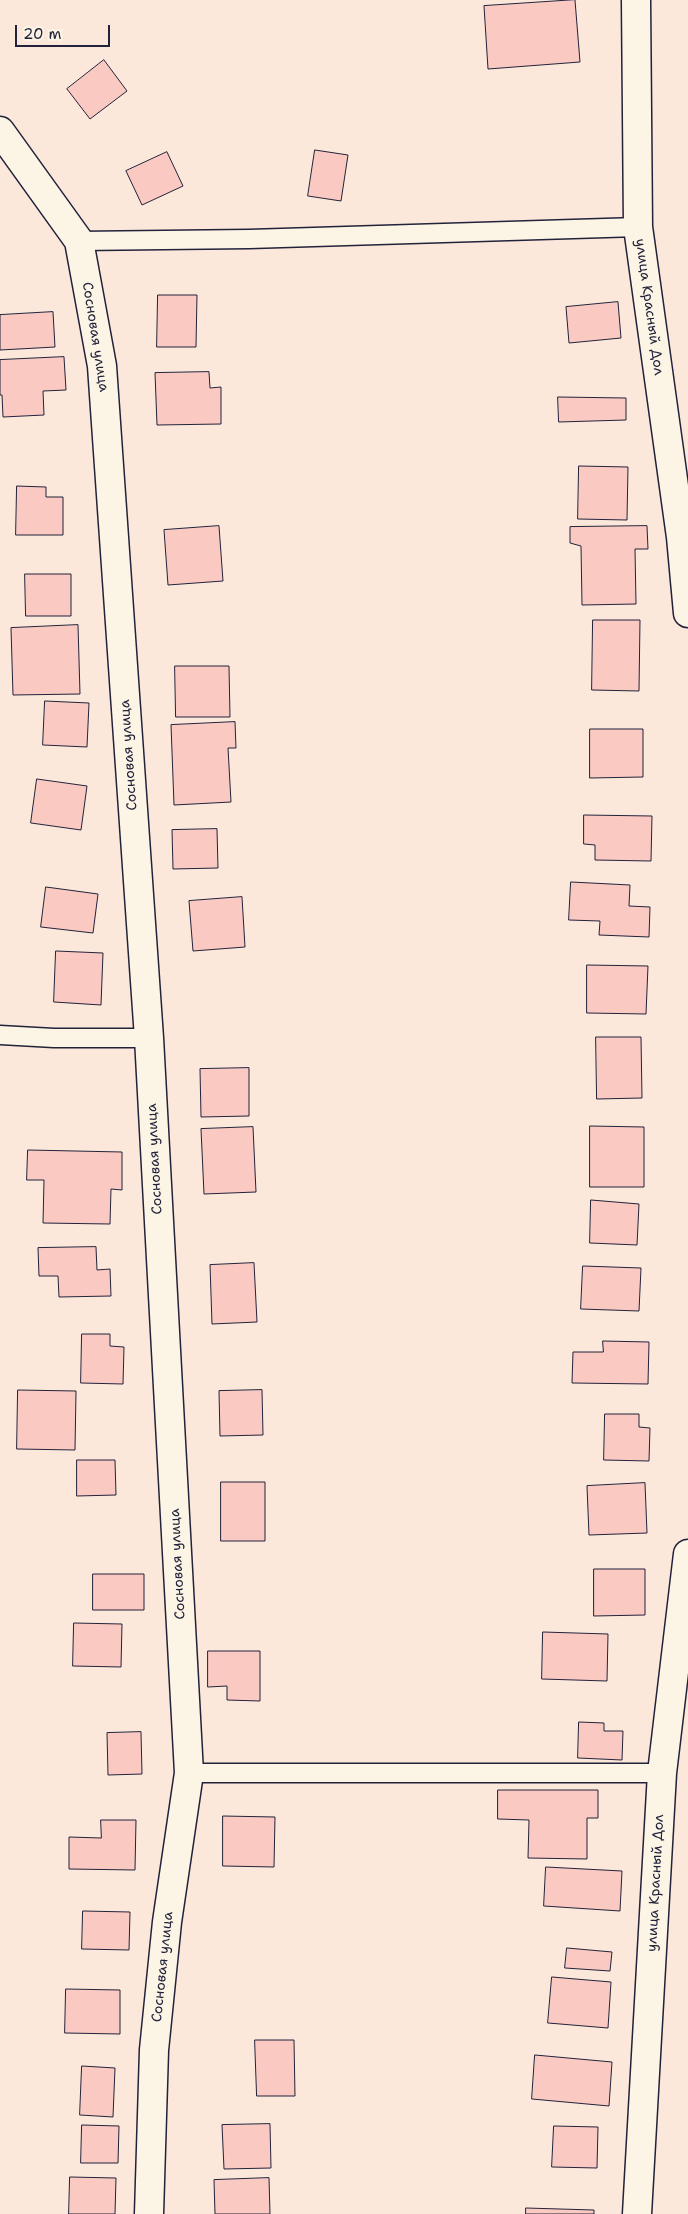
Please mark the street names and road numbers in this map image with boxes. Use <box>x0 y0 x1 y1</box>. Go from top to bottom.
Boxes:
street label: улица Красный Дол <box>631 238 667 376</box>
street label: Сосновая улица <box>78 281 112 393</box>
street label: Сосновая улица <box>117 699 141 811</box>
street label: Сосновая улица <box>144 1103 166 1215</box>
street label: Сосновая улица <box>167 1508 189 1620</box>
street label: улица Красный Дол <box>644 1814 668 1952</box>
street label: Сосновая улица <box>149 1911 177 2023</box>

